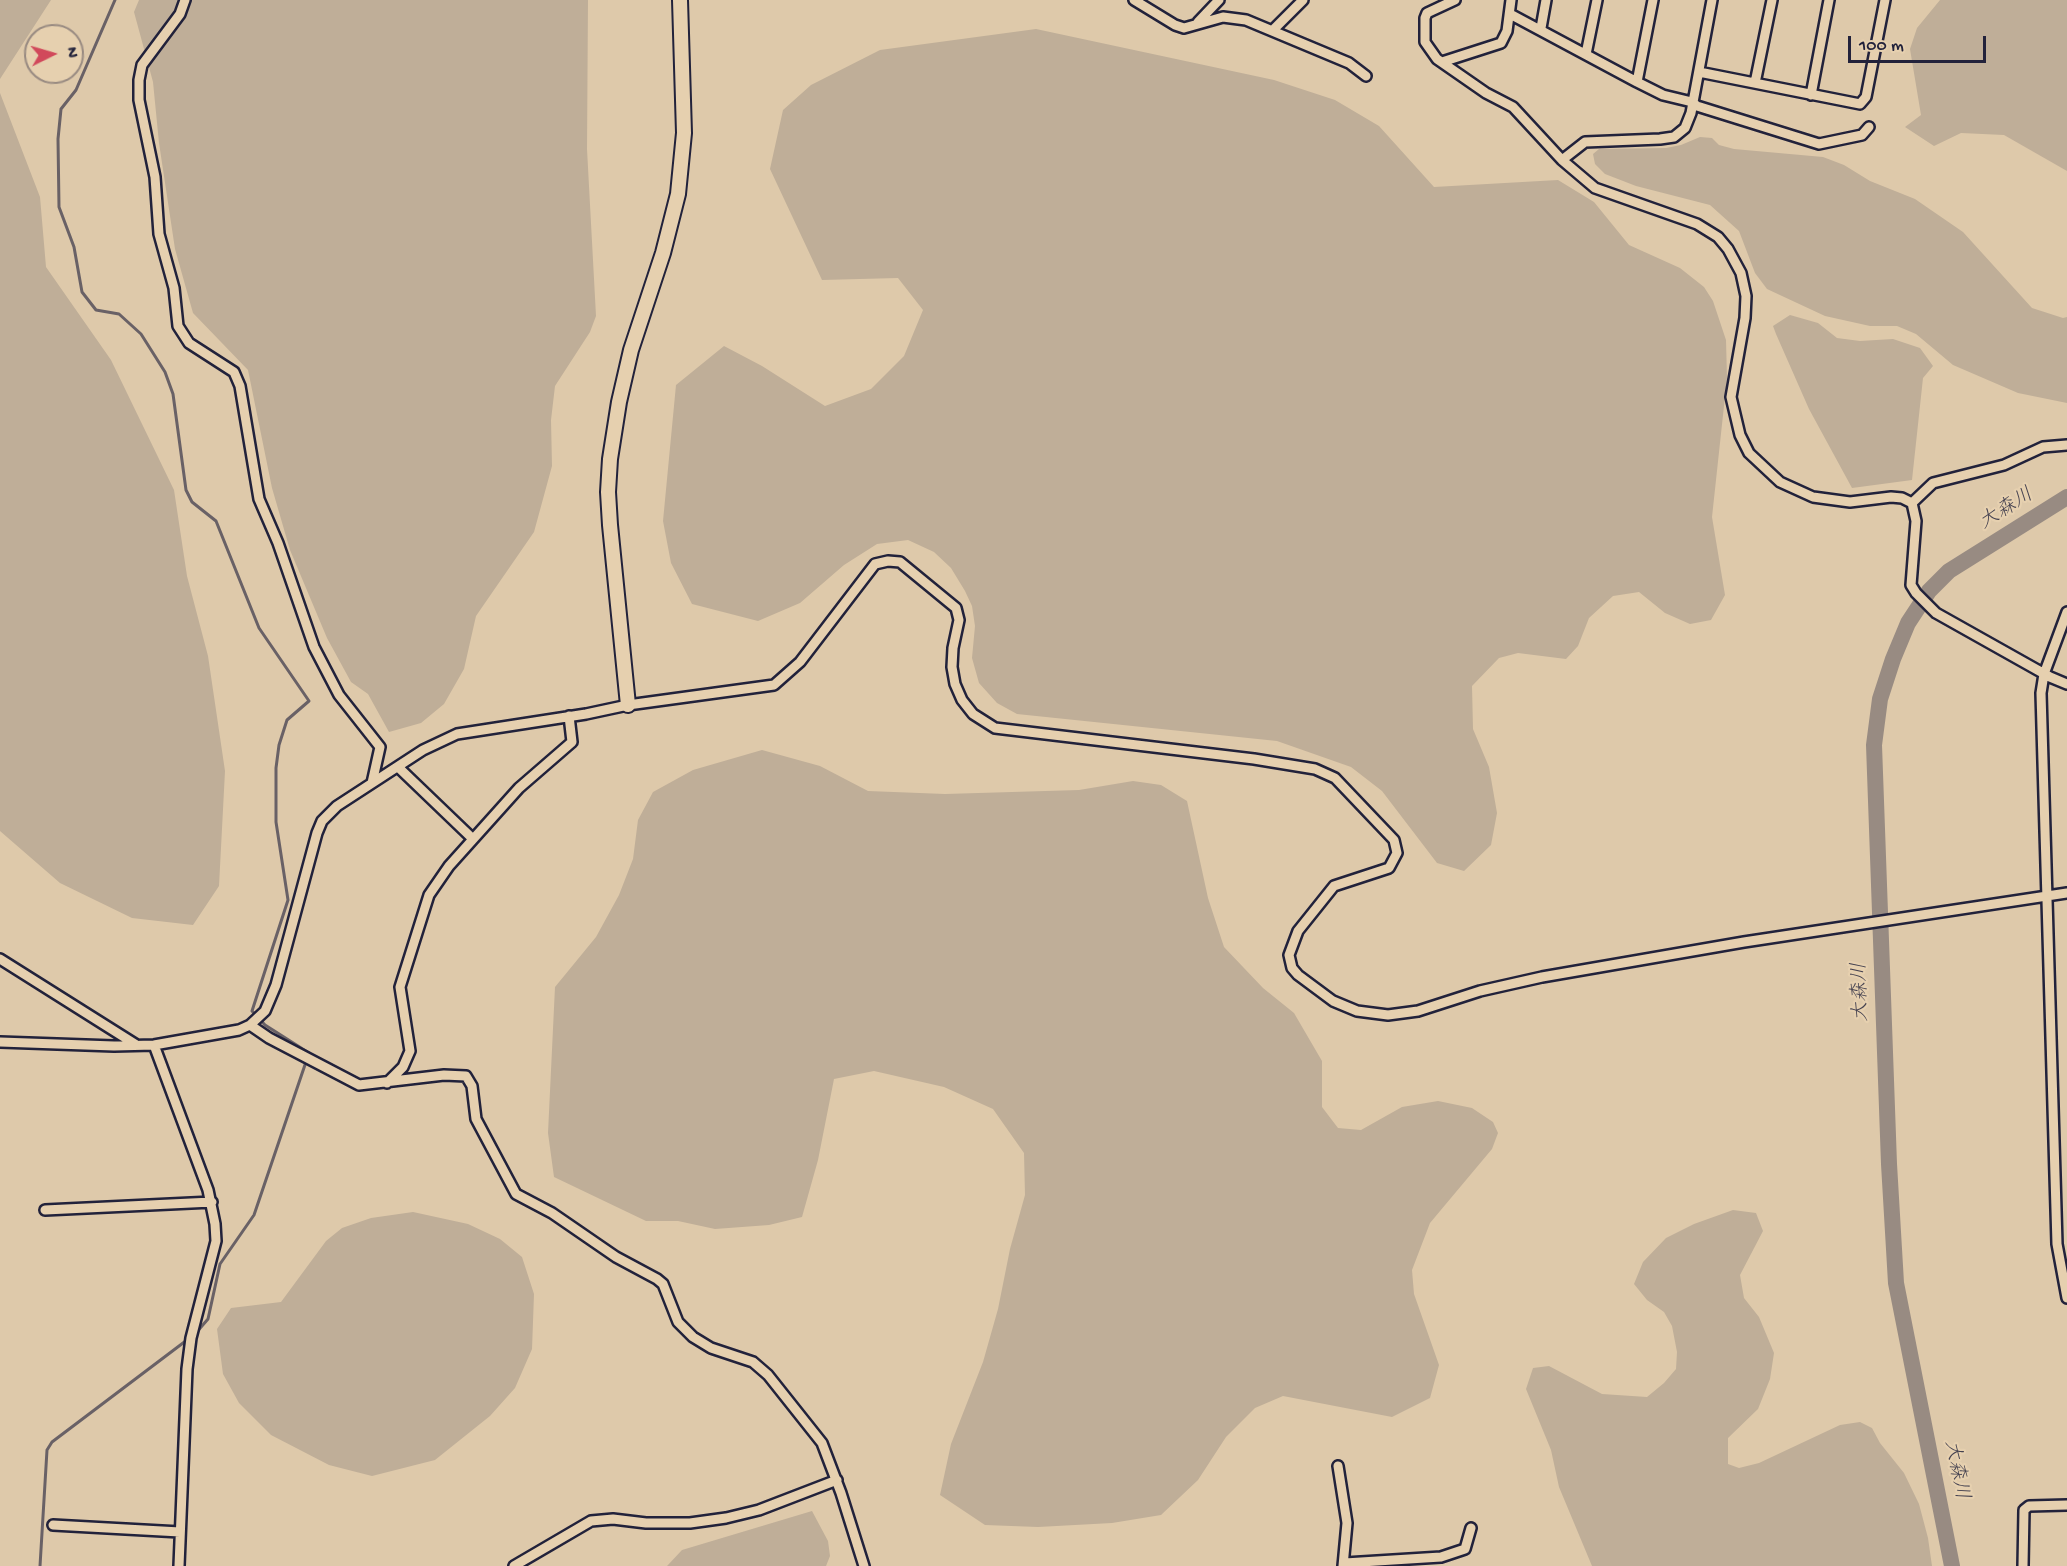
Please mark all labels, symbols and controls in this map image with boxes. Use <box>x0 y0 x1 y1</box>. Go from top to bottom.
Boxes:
north arrow <box>24 24 84 84</box>
scale bar <box>1851 24 1989 62</box>
text: 100 m <box>1859 36 1904 57</box>
text: N <box>61 47 80 59</box>
water label: 大森川 <box>1975 484 2039 536</box>
water label: 大森川 <box>1849 962 1875 1022</box>
water label: 大森川 <box>1937 1438 1973 1502</box>

